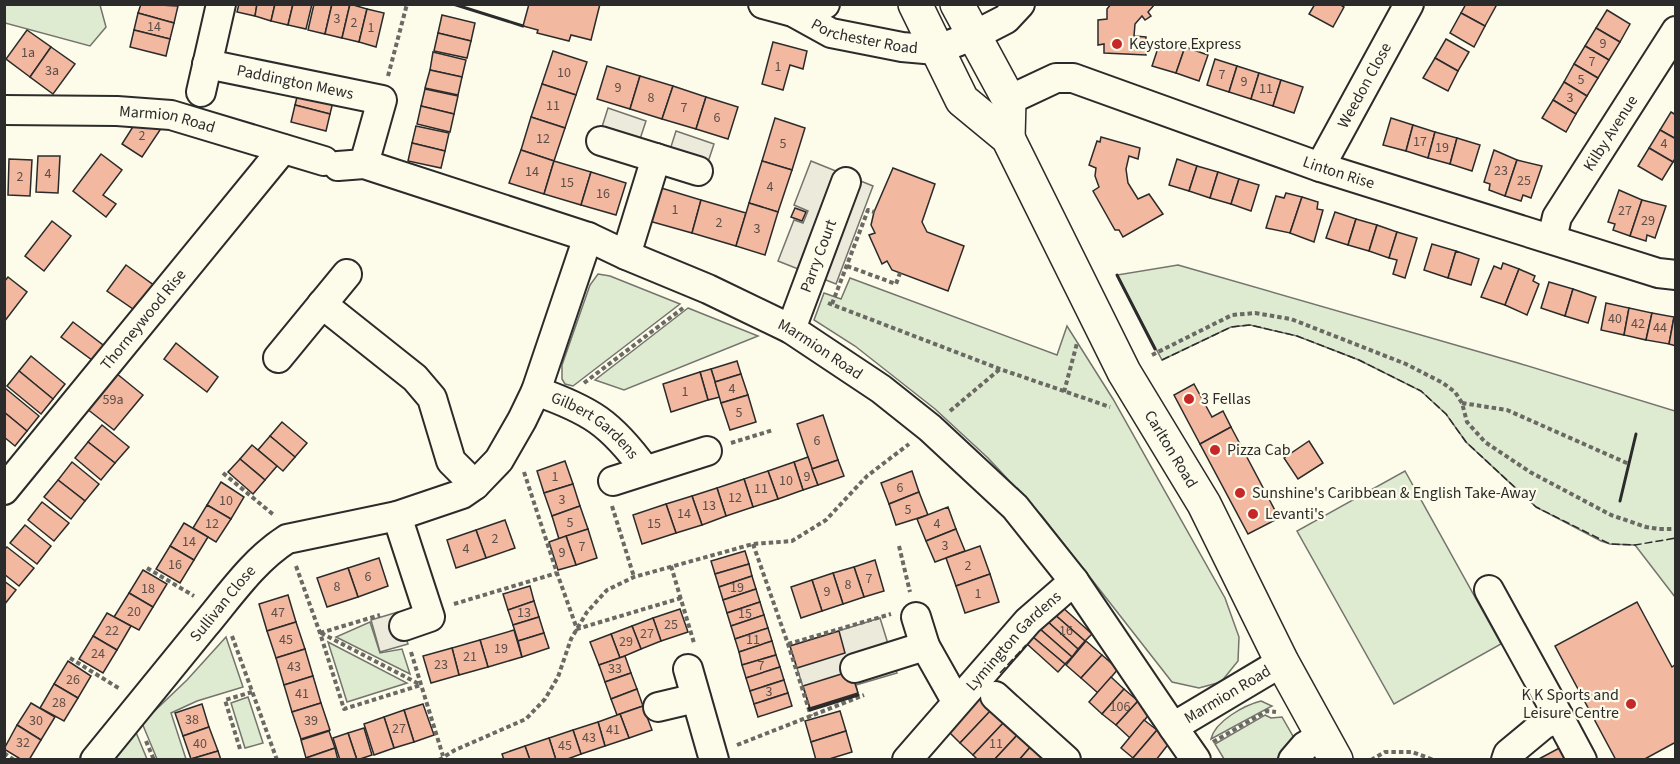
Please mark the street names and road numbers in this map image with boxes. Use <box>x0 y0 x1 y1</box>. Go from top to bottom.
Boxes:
street label: Porchester Road <box>807 13 919 59</box>
street label: Weedon Close <box>1332 39 1397 132</box>
street label: Paddington Mews <box>235 59 356 105</box>
street label: Kilby Avenue <box>1578 91 1643 175</box>
street label: Marmion Road <box>118 100 218 139</box>
street label: Linton Rise <box>1300 151 1377 194</box>
street label: Parry Court <box>795 216 842 295</box>
street label: Thorneywood Rise <box>95 265 191 375</box>
street label: Marmion Road <box>774 313 867 385</box>
street label: Gilbert Gardens <box>548 387 644 464</box>
street label: Carlton Road <box>1139 406 1203 492</box>
street label: Sullivan Close <box>185 560 261 646</box>
street label: Lymington Gardens <box>961 586 1066 696</box>
street label: Marmion Road <box>1180 660 1275 729</box>

